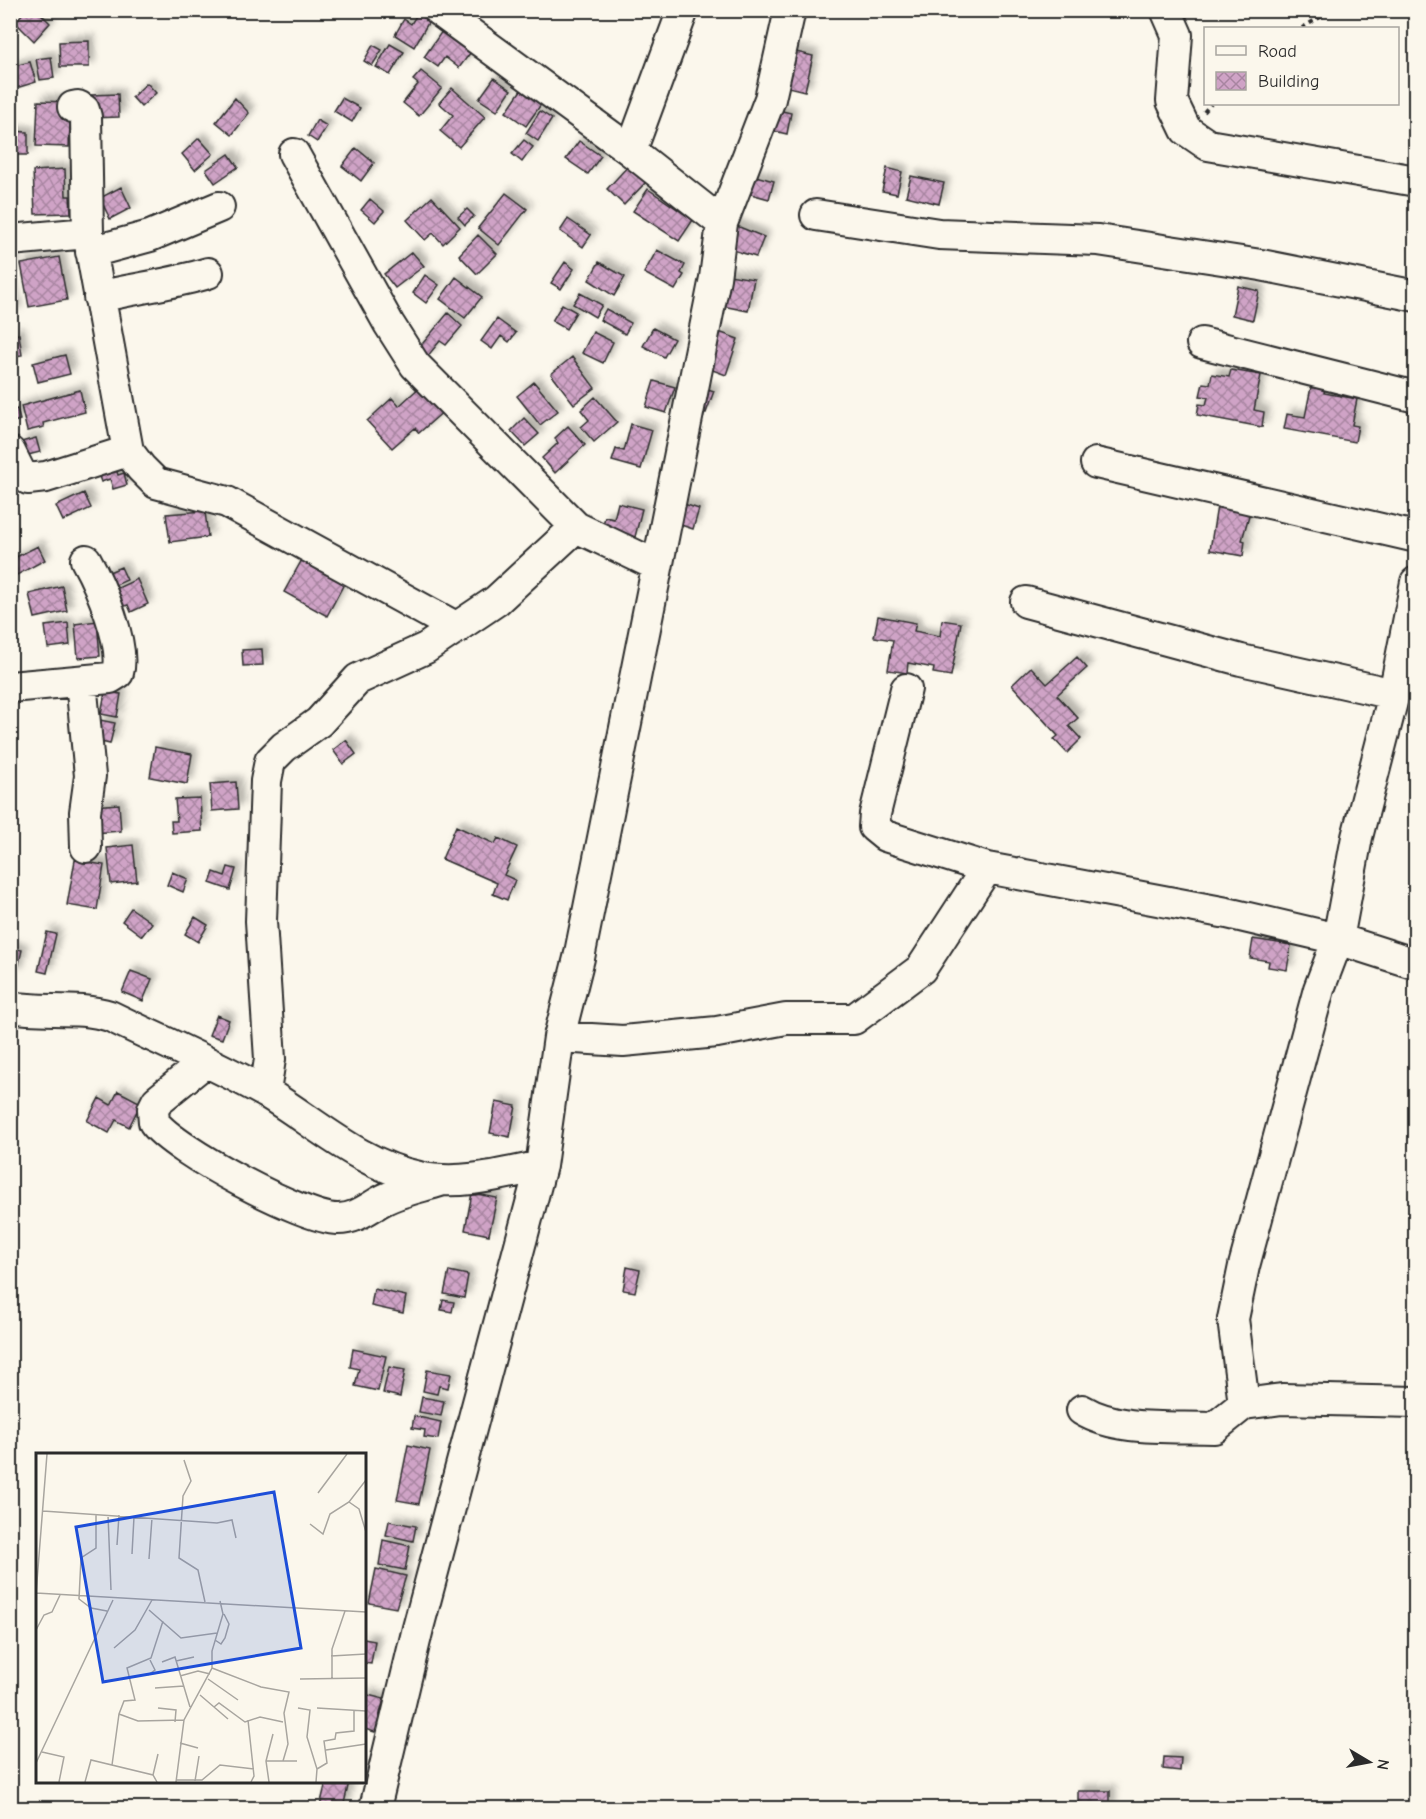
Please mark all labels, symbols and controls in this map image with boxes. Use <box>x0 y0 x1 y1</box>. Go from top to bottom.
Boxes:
legend <box>1204 27 1399 105</box>
text: Road <box>1258 41 1297 62</box>
text: Building <box>1258 71 1320 92</box>
inset map <box>36 1453 366 1783</box>
north arrow <box>1339 1732 1399 1792</box>
text: N <box>1373 1758 1393 1771</box>

